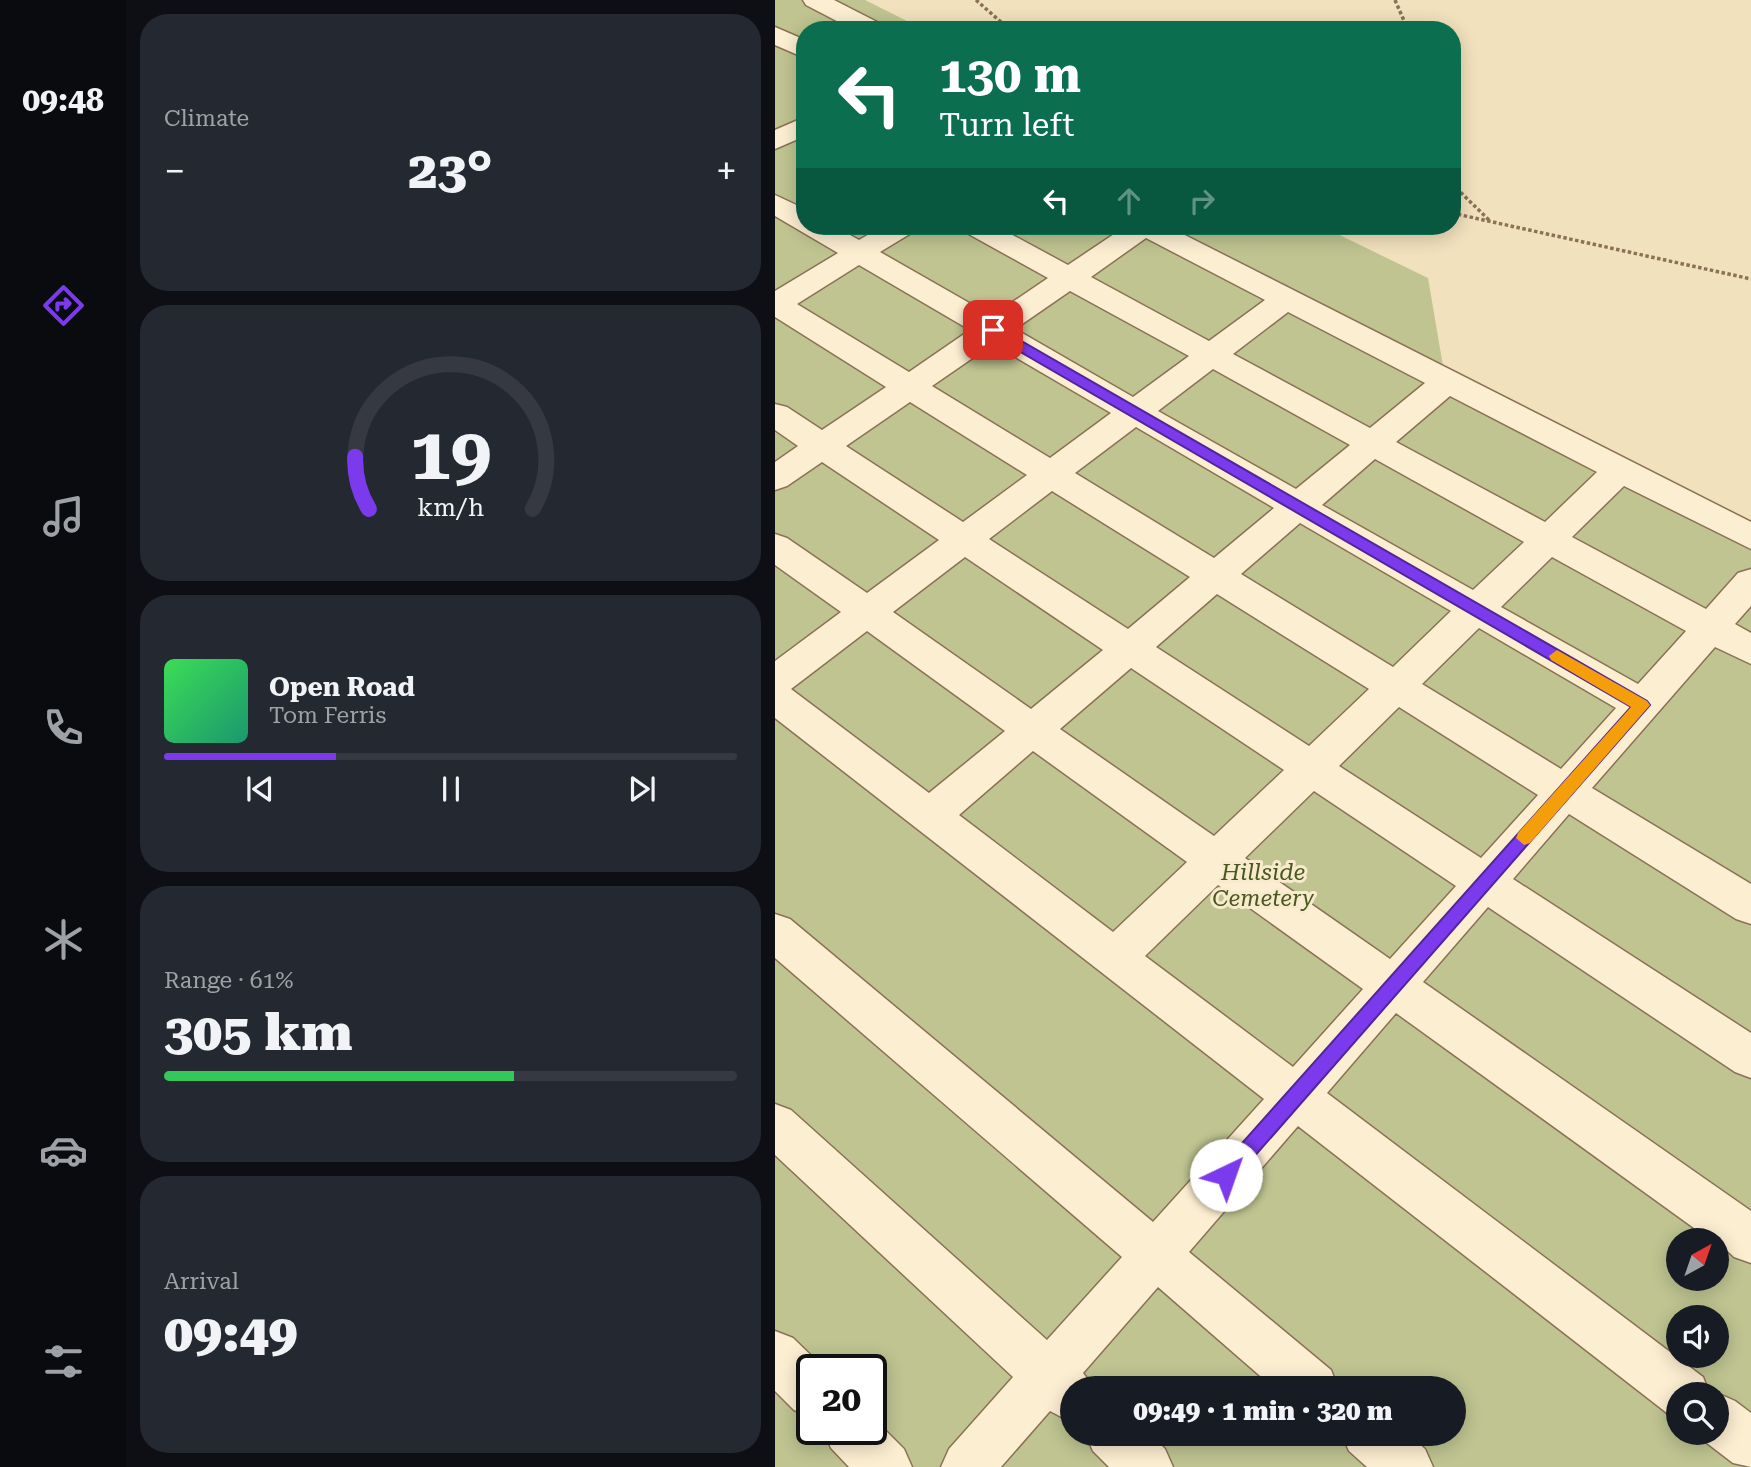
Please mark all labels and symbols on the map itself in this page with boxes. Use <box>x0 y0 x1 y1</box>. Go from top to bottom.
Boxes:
pin <box>963 300 1023 360</box>
park label: Hillside Cemetery <box>1212 859 1315 912</box>
position arrow <box>1189 1138 1263 1212</box>
north arrow <box>1666 1228 1729 1292</box>
speed limit sign: 20 <box>796 1354 887 1445</box>

